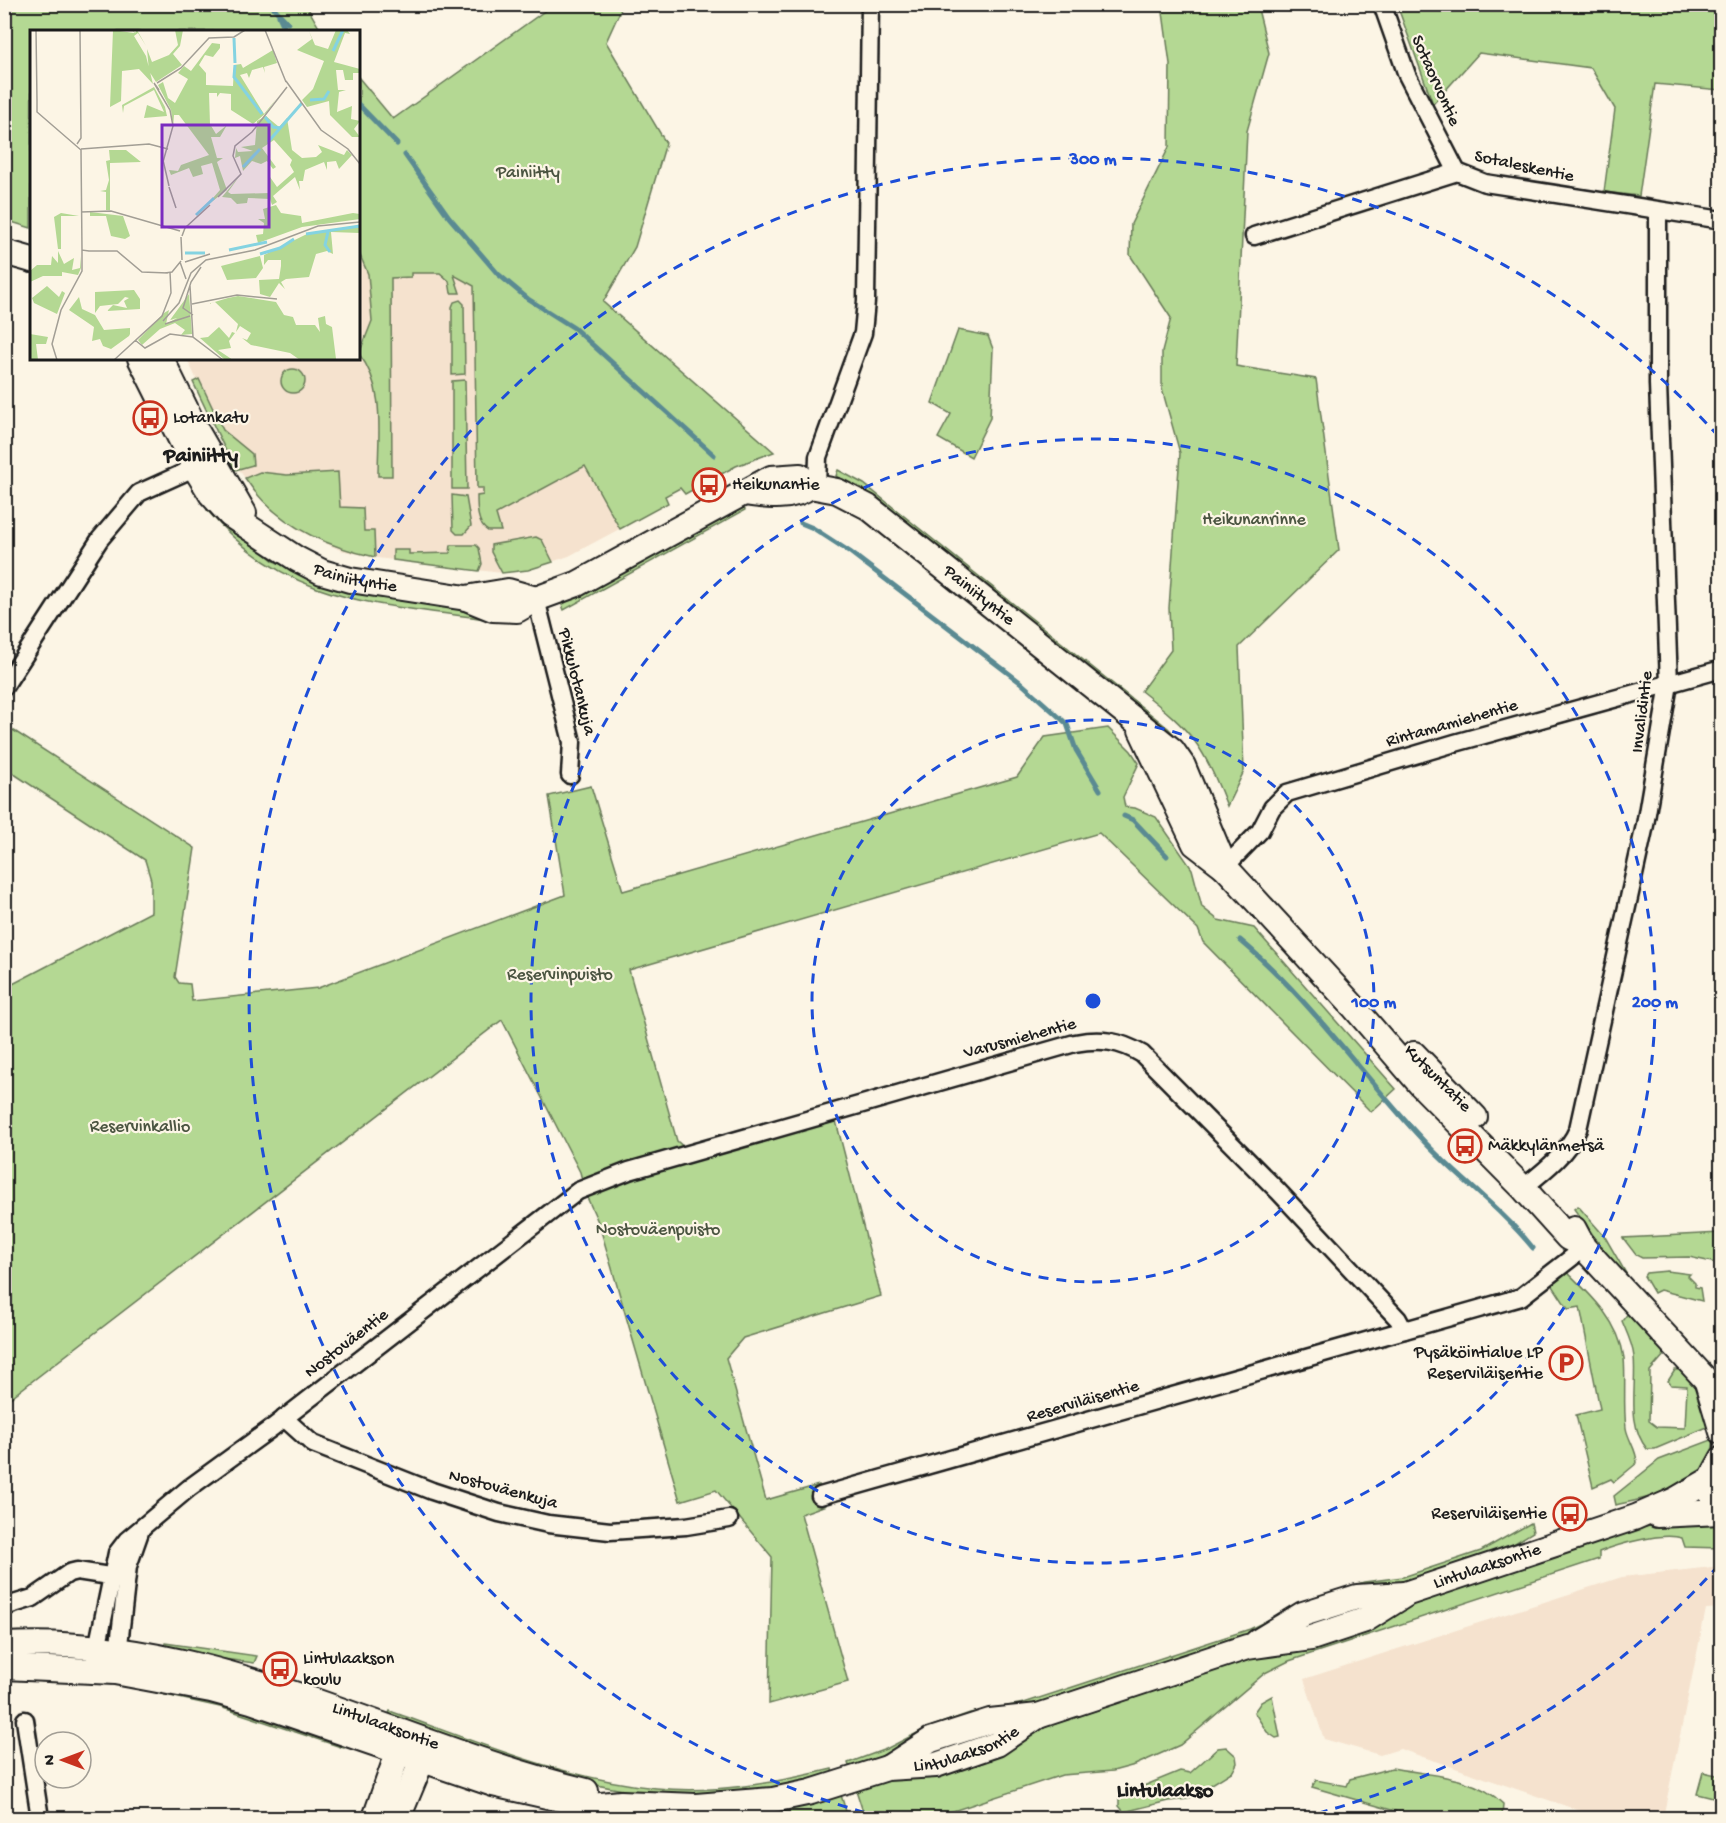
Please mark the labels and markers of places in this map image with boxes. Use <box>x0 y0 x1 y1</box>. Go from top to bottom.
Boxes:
bus stop icon: Lotankatu <box>132 400 168 436</box>
place label: Lotankatu <box>173 408 249 429</box>
bus stop icon: Heikunantie <box>691 467 727 503</box>
place label: Heikunantie <box>732 475 820 496</box>
centre of rings <box>1083 991 1103 1011</box>
bus stop icon: Mäkkylänmetsä <box>1447 1128 1483 1164</box>
place label: Mäkkylänmetsä <box>1488 1136 1605 1157</box>
place label: Pysäköintialue LP Reserviläisentie <box>1413 1343 1544 1385</box>
parking icon: Pysäköintialue LP Reserviläisentie <box>1548 1345 1584 1381</box>
bus stop icon: Reserviläisentie <box>1552 1496 1588 1532</box>
place label: Reserviläisentie <box>1431 1504 1548 1525</box>
place label: Lintulaakson koulu <box>303 1649 395 1691</box>
bus stop icon: Lintulaakson koulu <box>262 1651 298 1687</box>

